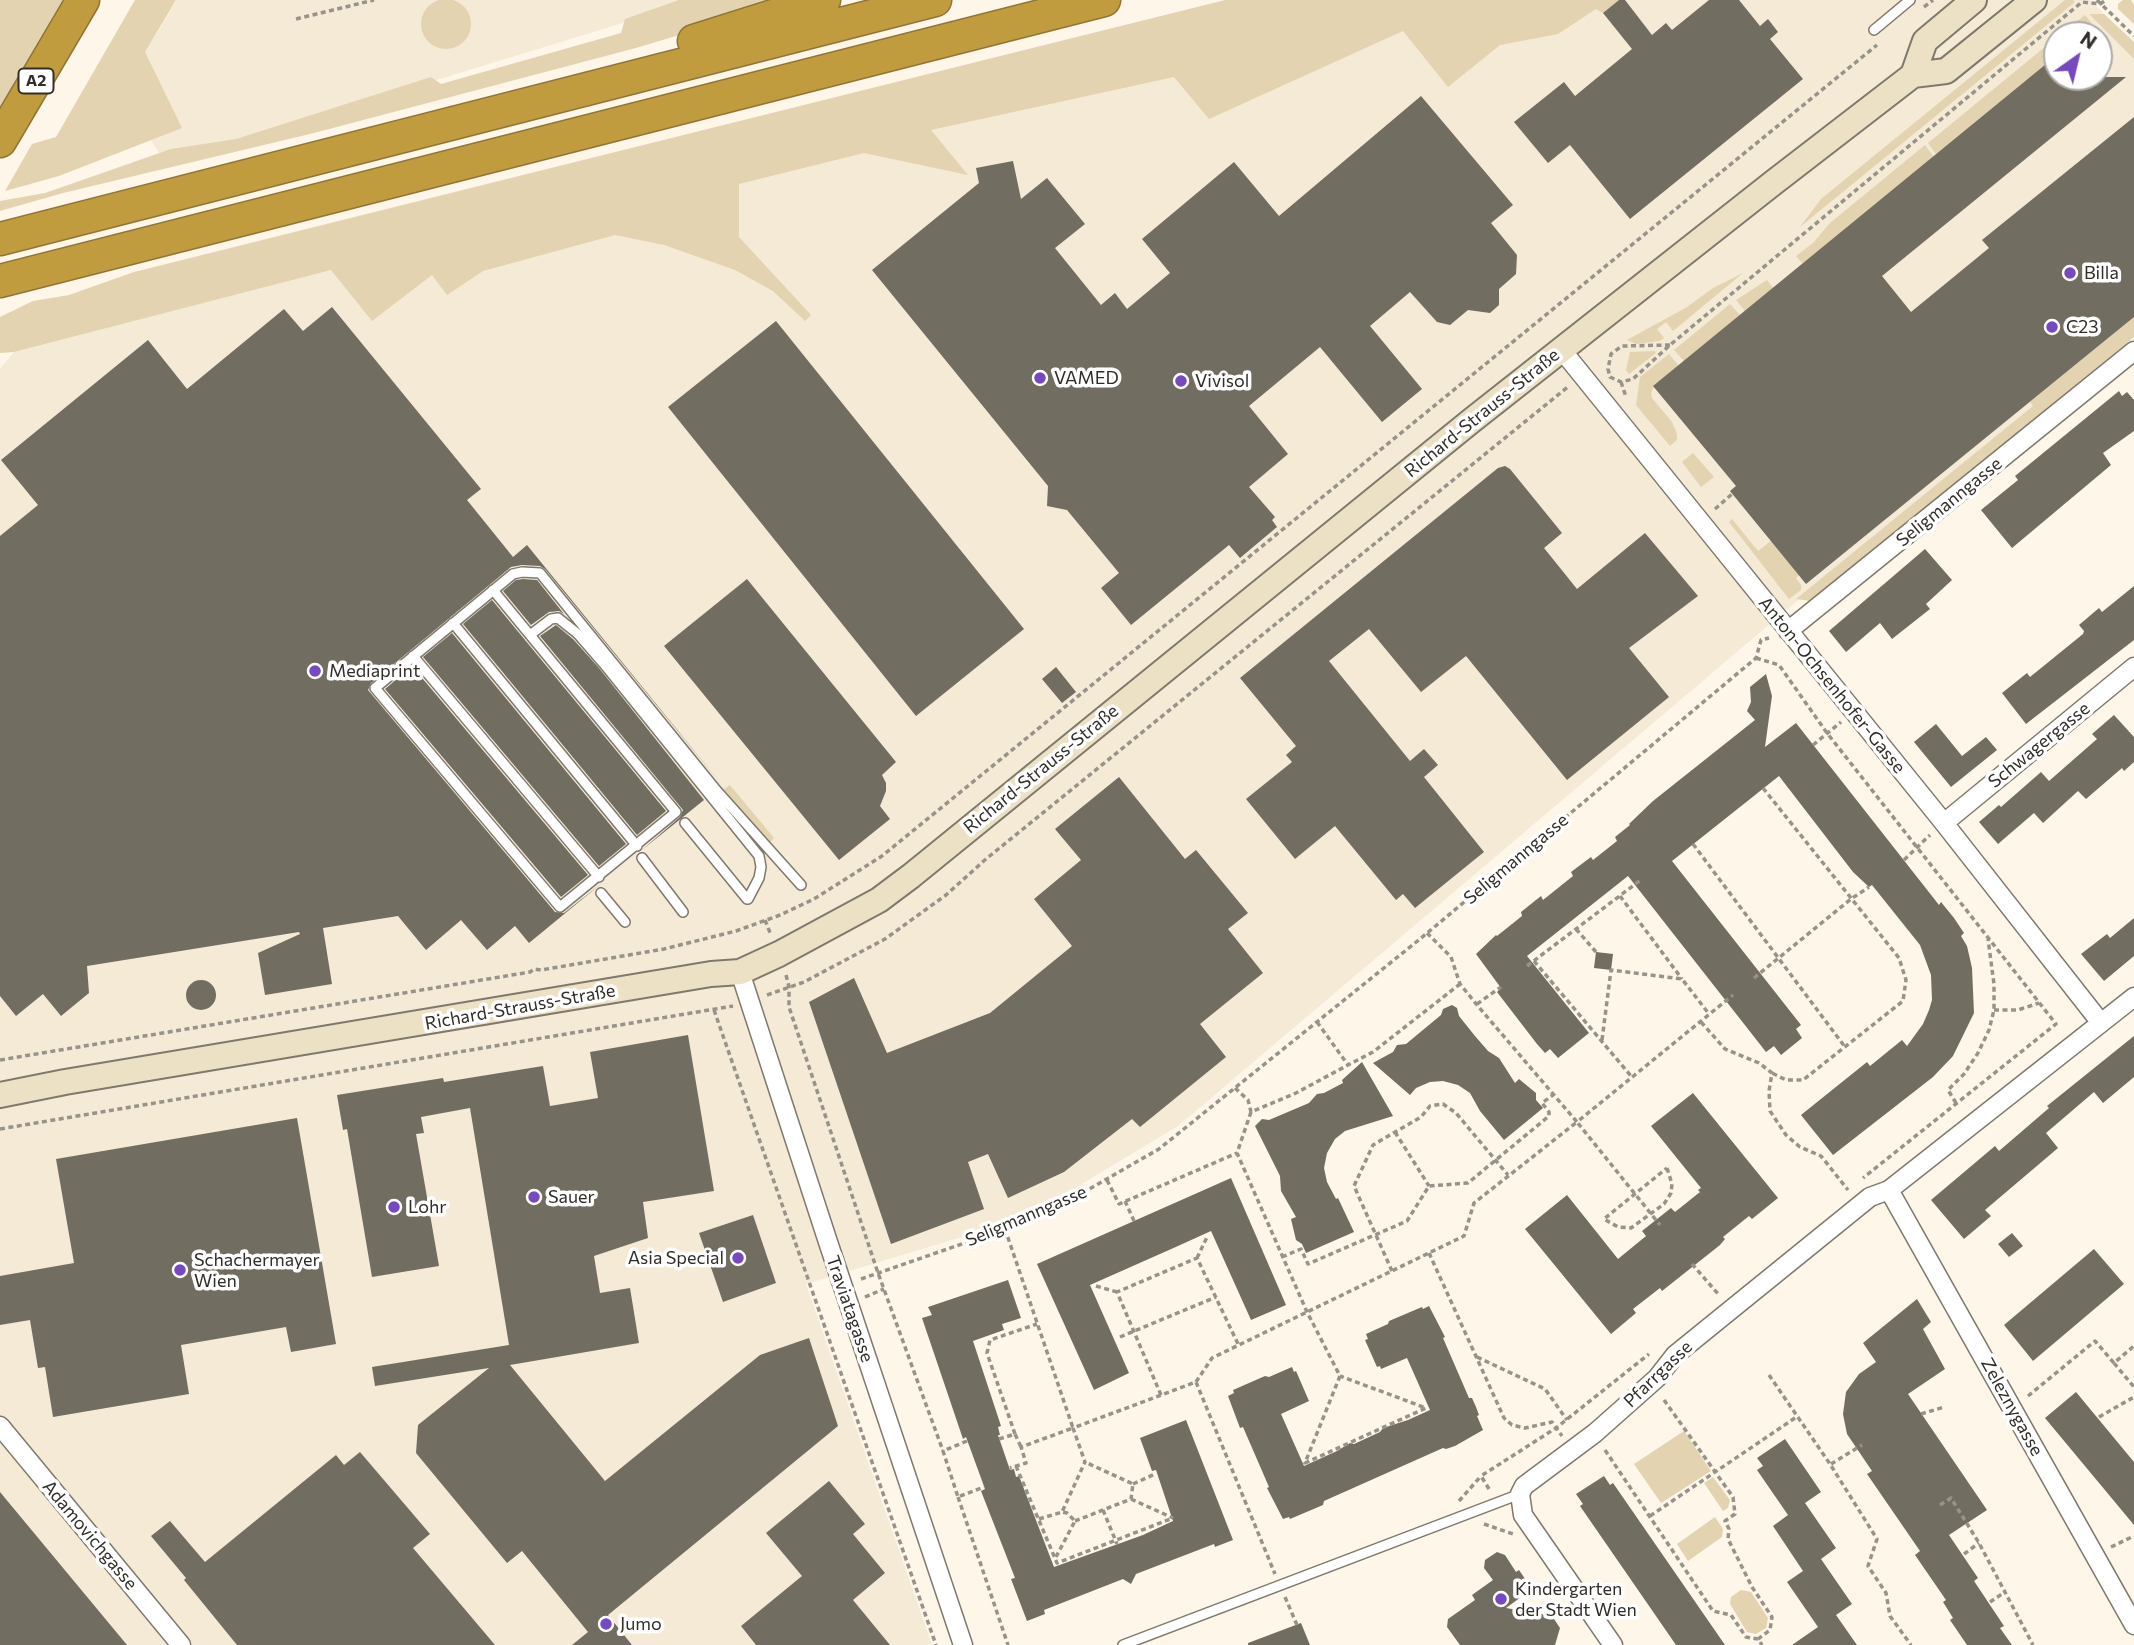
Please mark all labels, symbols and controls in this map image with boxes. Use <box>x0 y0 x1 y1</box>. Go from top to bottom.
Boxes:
north arrow <box>2043 21 2113 91</box>
text: N <box>2077 26 2101 53</box>
road number: A2 <box>19 68 54 94</box>
place label: Billa <box>2084 262 2119 284</box>
marker: Billa <box>2062 265 2078 281</box>
place label: C23 <box>2066 316 2099 338</box>
marker: C23 <box>2044 319 2060 335</box>
street label: Richard-Strauss-Straße <box>1400 344 1564 482</box>
place label: VAMED <box>1054 367 1119 389</box>
marker: VAMED <box>1032 370 1048 386</box>
place label: Vivisol <box>1195 370 1249 392</box>
marker: Vivisol <box>1173 373 1189 389</box>
street label: Seligmanngasse <box>1892 453 2006 551</box>
street label: Anton-Ochsenhofer-Gasse <box>1754 592 1910 778</box>
place label: Mediaprint <box>329 660 420 682</box>
marker: Mediaprint <box>307 663 323 679</box>
street label: Schwagergasse <box>1984 697 2094 793</box>
street label: Richard-Strauss-Straße <box>959 700 1123 838</box>
street label: Seligmanngasse <box>1459 809 1573 909</box>
street label: Richard-Strauss-Straße <box>423 980 617 1034</box>
street label: Seligmanngasse <box>962 1181 1090 1251</box>
place label: Sauer <box>548 1186 595 1208</box>
marker: Sauer <box>526 1189 542 1205</box>
place label: Lohr <box>408 1196 447 1218</box>
marker: Lohr <box>386 1199 402 1215</box>
place label: Asia Special <box>628 1247 724 1269</box>
place label: Schachermayer Wien <box>194 1249 320 1292</box>
marker: Asia Special <box>730 1250 746 1266</box>
street label: Traviatagasse <box>822 1253 878 1365</box>
marker: Schachermayer Wien <box>172 1262 188 1278</box>
street label: Pfarrgasse <box>1619 1336 1697 1412</box>
street label: Zeleznygasse <box>1976 1354 2048 1460</box>
street label: Adamovichgasse <box>38 1476 142 1594</box>
place label: Kindergarten der Stadt Wien <box>1515 1578 1637 1620</box>
marker: Kindergarten der Stadt Wien <box>1493 1591 1509 1607</box>
place label: Jumo <box>620 1613 662 1635</box>
marker: Jumo <box>598 1616 614 1632</box>

